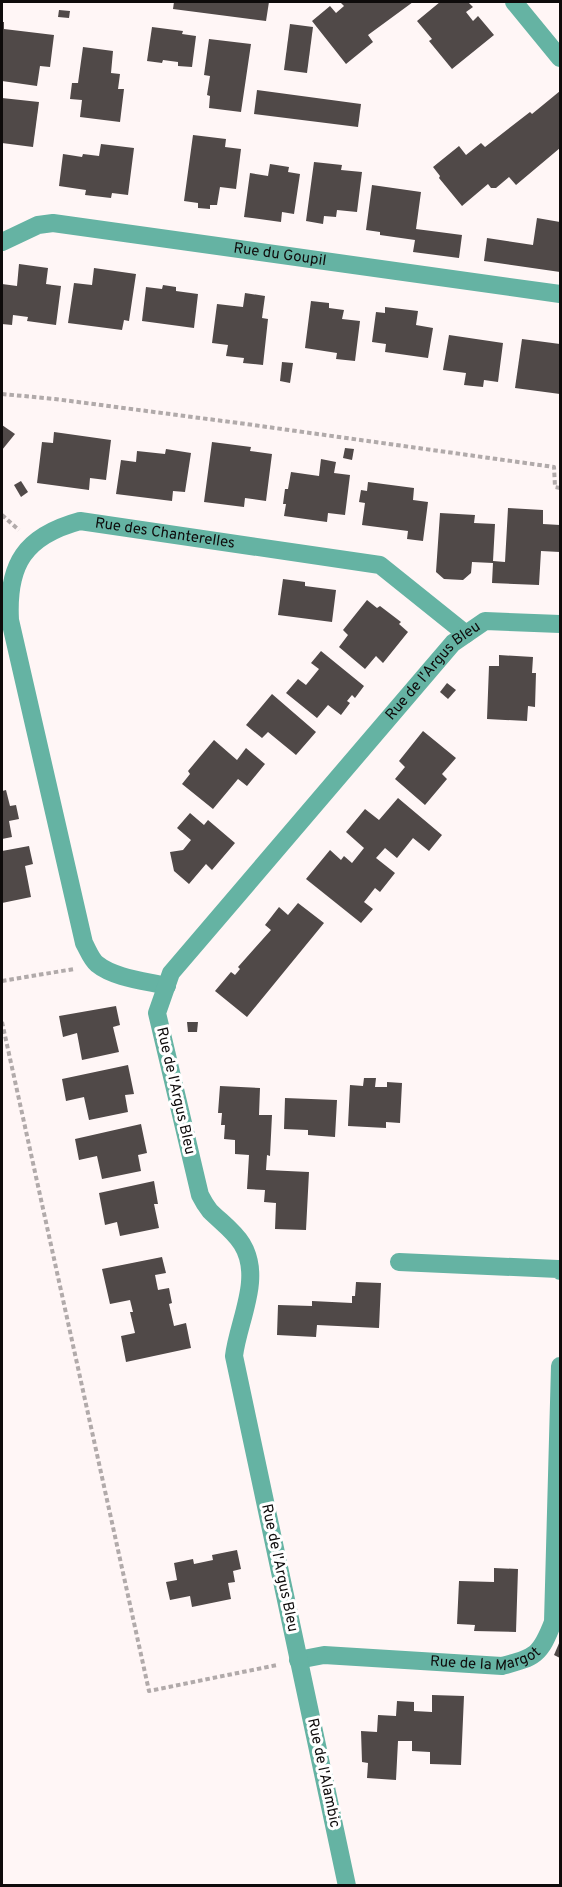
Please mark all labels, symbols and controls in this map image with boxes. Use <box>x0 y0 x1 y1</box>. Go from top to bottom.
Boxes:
street label: Rue du Goupil <box>232 239 328 271</box>
street label: Rue des Chanterelles <box>94 514 236 553</box>
street label: Rue de l'Argus Bleu <box>382 617 484 724</box>
street label: Rue de l'Argus Bleu <box>151 1025 199 1157</box>
street label: Rue de l'Argus Bleu <box>256 1502 302 1634</box>
street label: Rue de la Margot <box>429 1643 545 1676</box>
street label: Rue de l'Alambic <box>302 1716 344 1830</box>

